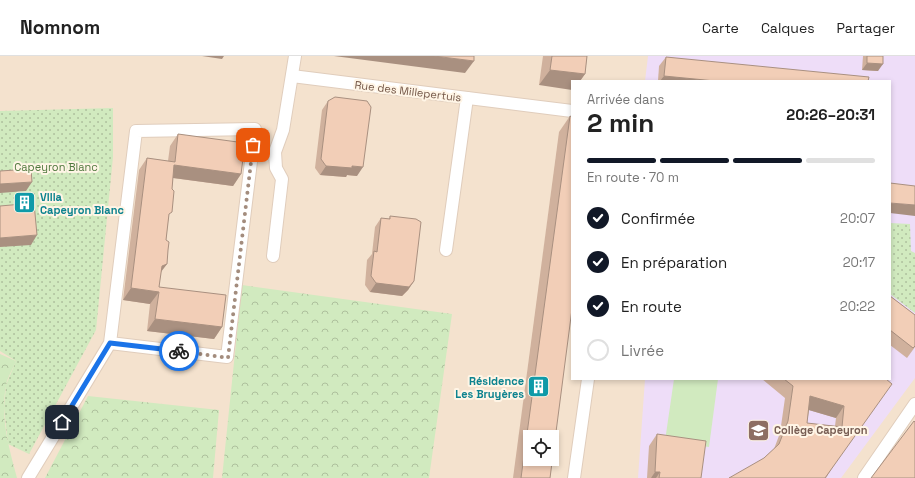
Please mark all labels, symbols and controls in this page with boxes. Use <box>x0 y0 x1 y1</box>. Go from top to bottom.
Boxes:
text: Nomnom <box>20 15 100 40</box>
text: Carte <box>702 19 739 37</box>
text: Calques <box>761 19 815 37</box>
text: Partager <box>837 19 895 37</box>
street label: Rue des Millepertuis <box>354 78 462 105</box>
text: Arrivée dans <box>587 91 664 108</box>
text: 20:26–20:31 <box>786 105 875 124</box>
text: 2 min <box>587 106 654 140</box>
pin <box>236 128 270 162</box>
icon: bag <box>242 134 264 156</box>
park label: Capeyron Blanc <box>14 160 98 174</box>
text: En route · 70 m <box>587 169 679 186</box>
building icon: Villa Capeyron Blanc <box>11 190 37 216</box>
place label: Villa Capeyron Blanc <box>40 190 124 217</box>
icon: check <box>587 207 609 229</box>
text: Confirmée <box>621 209 695 228</box>
text: 20:07 <box>840 210 875 227</box>
icon: check <box>587 251 609 273</box>
text: En préparation <box>621 253 727 272</box>
text: 20:17 <box>843 254 875 271</box>
icon: check <box>587 295 609 317</box>
text: En route <box>621 297 682 316</box>
text: 20:22 <box>840 298 875 315</box>
courier <box>159 331 199 371</box>
icon: bike <box>168 340 190 362</box>
text: Livrée <box>621 341 664 360</box>
place label: Résidence Les Bruyères <box>455 374 524 401</box>
building icon: Résidence Les Bruyères <box>526 374 552 400</box>
pin <box>45 405 79 439</box>
icon: home <box>51 411 73 433</box>
school or university icon: Collège Capeyron <box>746 417 772 443</box>
place label: Collège Capeyron <box>774 423 868 437</box>
map controls <box>523 430 559 466</box>
button: locate <box>523 430 559 466</box>

